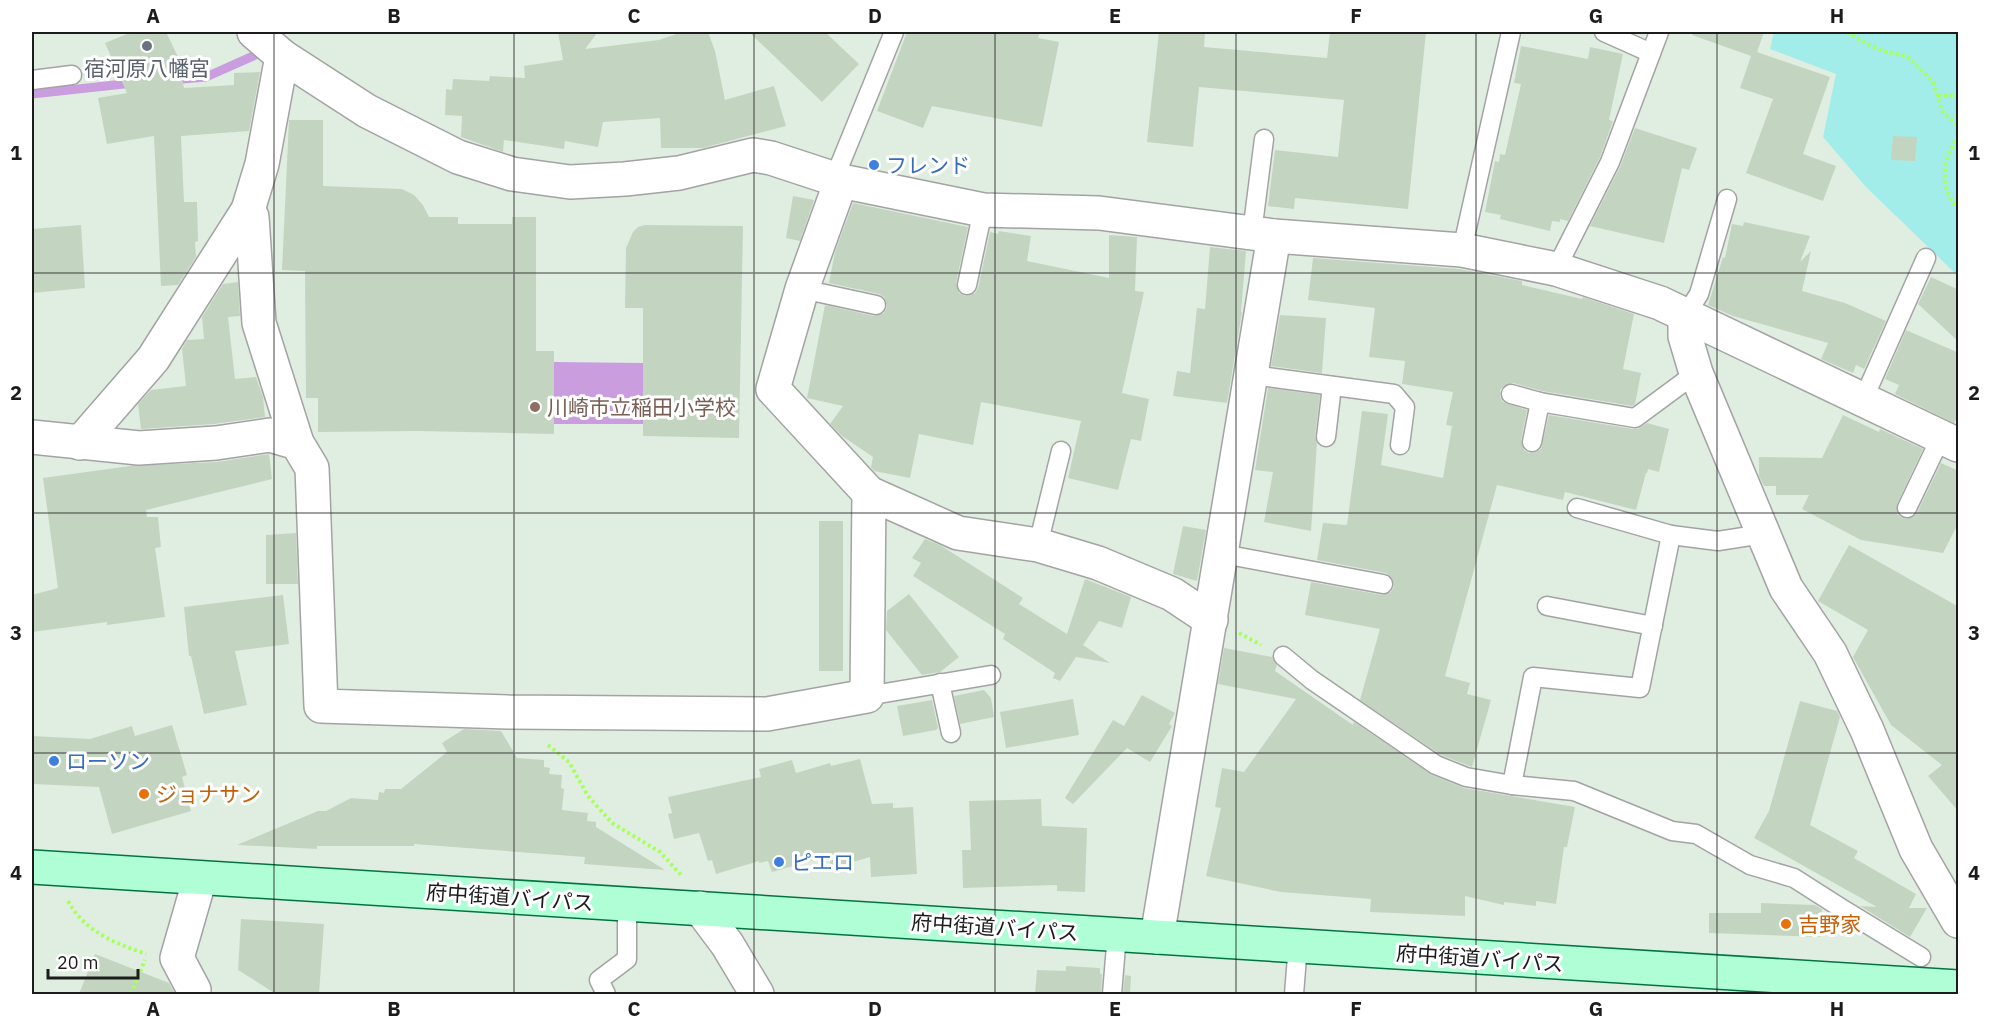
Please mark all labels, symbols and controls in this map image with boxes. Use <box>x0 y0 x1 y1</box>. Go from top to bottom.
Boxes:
text: A <box>146 2 160 29</box>
text: B <box>387 2 401 29</box>
text: C <box>627 2 641 29</box>
text: D <box>868 2 882 29</box>
text: E <box>1109 2 1121 29</box>
text: F <box>1350 2 1362 29</box>
text: G <box>1589 2 1603 29</box>
text: H <box>1830 2 1844 29</box>
marker: 宿河原八幡宮 <box>140 39 154 53</box>
place label: 宿河原八幡宮 <box>84 54 210 82</box>
text: 1 <box>10 139 22 166</box>
text: 1 <box>1968 139 1980 166</box>
place label: フレンド <box>886 151 970 179</box>
marker: フレンド <box>867 158 881 172</box>
text: 2 <box>10 379 22 406</box>
text: 2 <box>1968 379 1980 406</box>
place label: 川崎市立稲田小学校 <box>547 393 736 421</box>
marker: 川崎市立稲田小学校 <box>528 400 542 414</box>
text: 3 <box>10 619 22 646</box>
text: 3 <box>1968 619 1980 646</box>
place label: ローソン <box>66 747 150 775</box>
marker: ローソン <box>47 754 61 768</box>
place label: ジョナサン <box>156 780 261 808</box>
marker: ジョナサン <box>137 787 151 801</box>
place label: ピエロ <box>791 848 854 876</box>
marker: ピエロ <box>772 855 786 869</box>
text: 4 <box>10 859 22 886</box>
text: 4 <box>1968 859 1980 886</box>
street label: 府中街道バイパス <box>425 877 595 917</box>
street label: 府中街道バイパス <box>910 907 1080 947</box>
place label: 吉野家 <box>1798 910 1861 938</box>
marker: 吉野家 <box>1779 917 1793 931</box>
street label: 府中街道バイパス <box>1395 938 1565 978</box>
scale bar <box>48 942 138 980</box>
text: 20 m <box>57 951 99 974</box>
text: A <box>146 995 160 1022</box>
text: B <box>387 995 401 1022</box>
text: C <box>627 995 641 1022</box>
text: D <box>868 995 882 1022</box>
text: E <box>1109 995 1121 1022</box>
text: F <box>1350 995 1362 1022</box>
text: G <box>1589 995 1603 1022</box>
text: H <box>1830 995 1844 1022</box>

